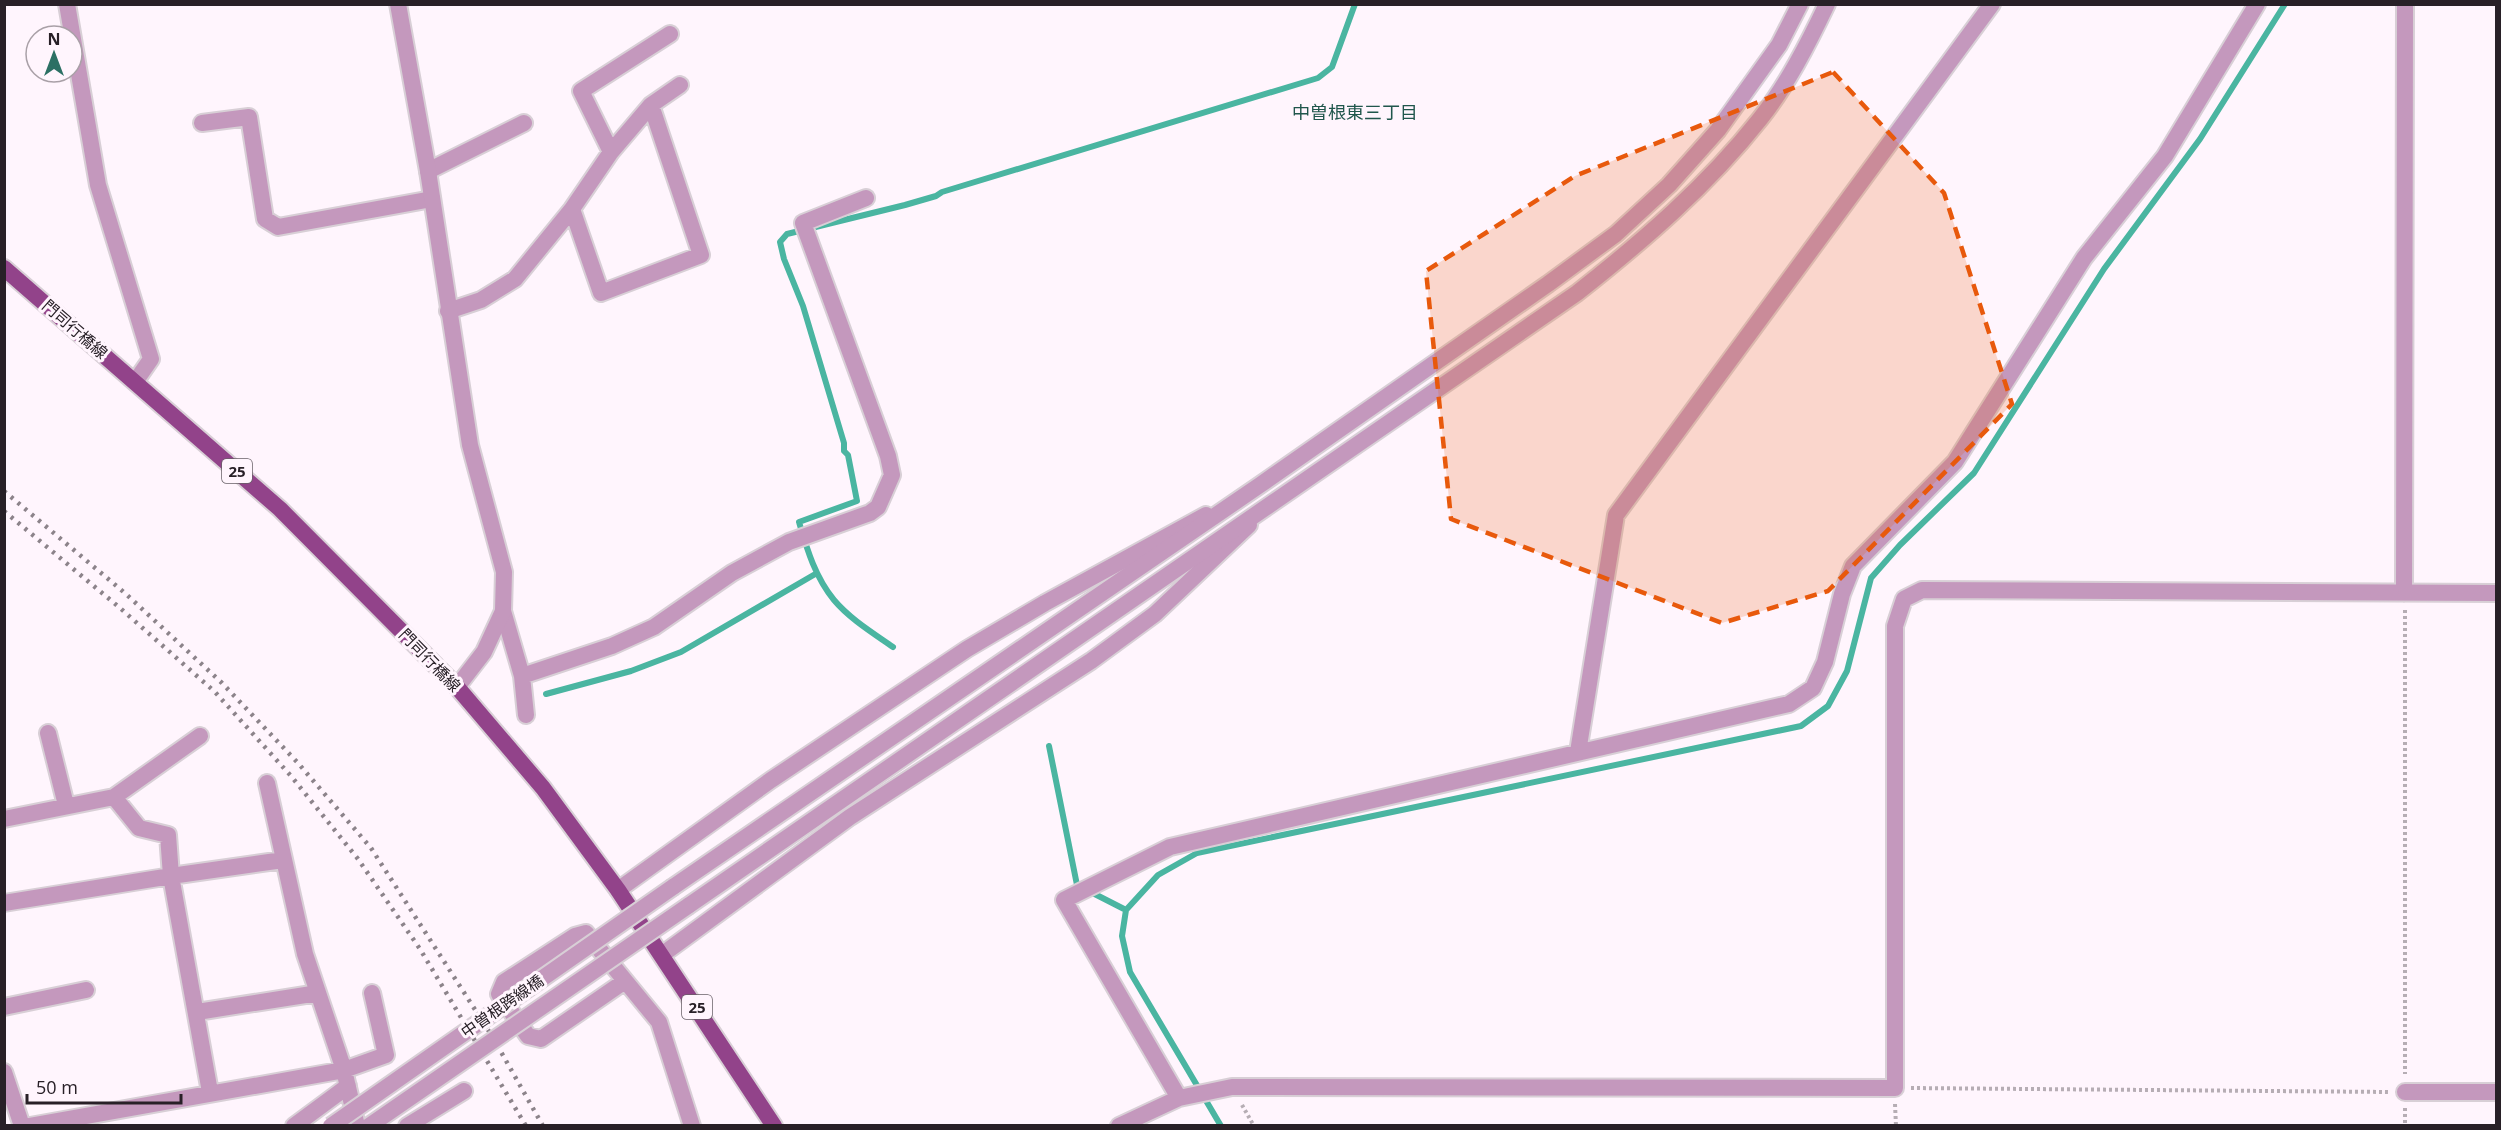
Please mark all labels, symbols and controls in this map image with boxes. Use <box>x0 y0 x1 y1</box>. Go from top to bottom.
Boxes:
north arrow <box>24 24 84 84</box>
text: N <box>47 28 61 50</box>
district label: 中曽根東三丁目 <box>1292 100 1418 124</box>
street label: 門司行橋線 <box>38 294 112 364</box>
road number: 25 <box>222 459 252 483</box>
street label: 門司行橋線 <box>394 624 466 696</box>
street label: 中曽根跨線橋 <box>456 969 548 1043</box>
road number: 25 <box>682 995 712 1019</box>
scale bar <box>27 1067 182 1105</box>
text: 50 m <box>36 1075 78 1099</box>

